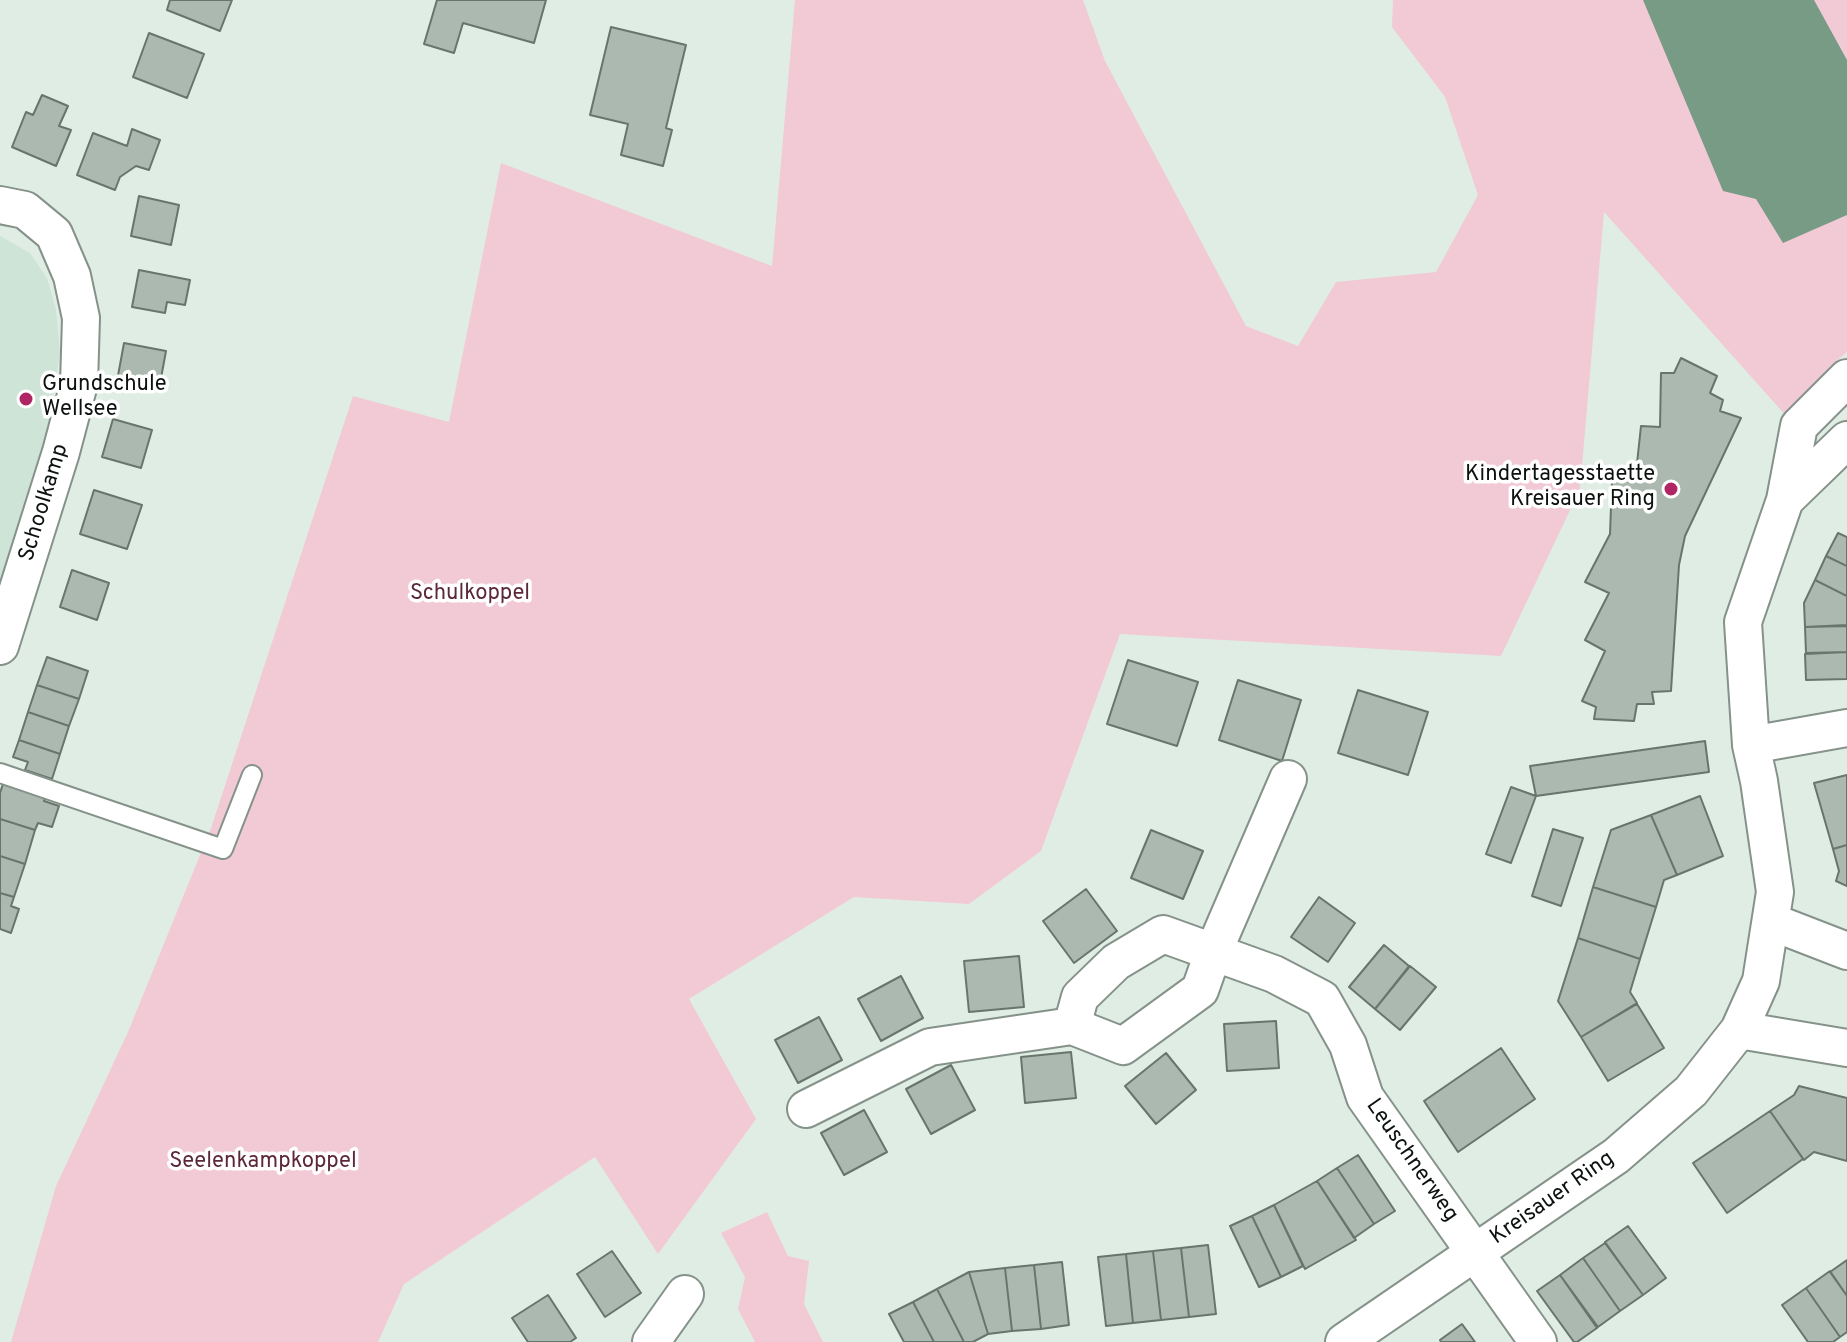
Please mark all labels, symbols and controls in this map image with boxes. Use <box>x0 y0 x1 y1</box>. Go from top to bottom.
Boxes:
place label: Grundschule Wellsee <box>42 373 167 424</box>
marker: Grundschule Wellsee <box>17 390 35 408</box>
street label: Schoolkamp <box>15 441 75 565</box>
place label: Kindertagesstaette Kreisauer Ring <box>1465 463 1655 514</box>
marker: Kindertagesstaette Kreisauer Ring <box>1662 480 1680 498</box>
park label: Schulkoppel <box>410 582 530 608</box>
street label: Leuschnerweg <box>1359 1095 1463 1227</box>
street label: Kreisauer Ring <box>1486 1147 1620 1251</box>
park label: Seelenkampkoppel <box>169 1150 357 1176</box>

